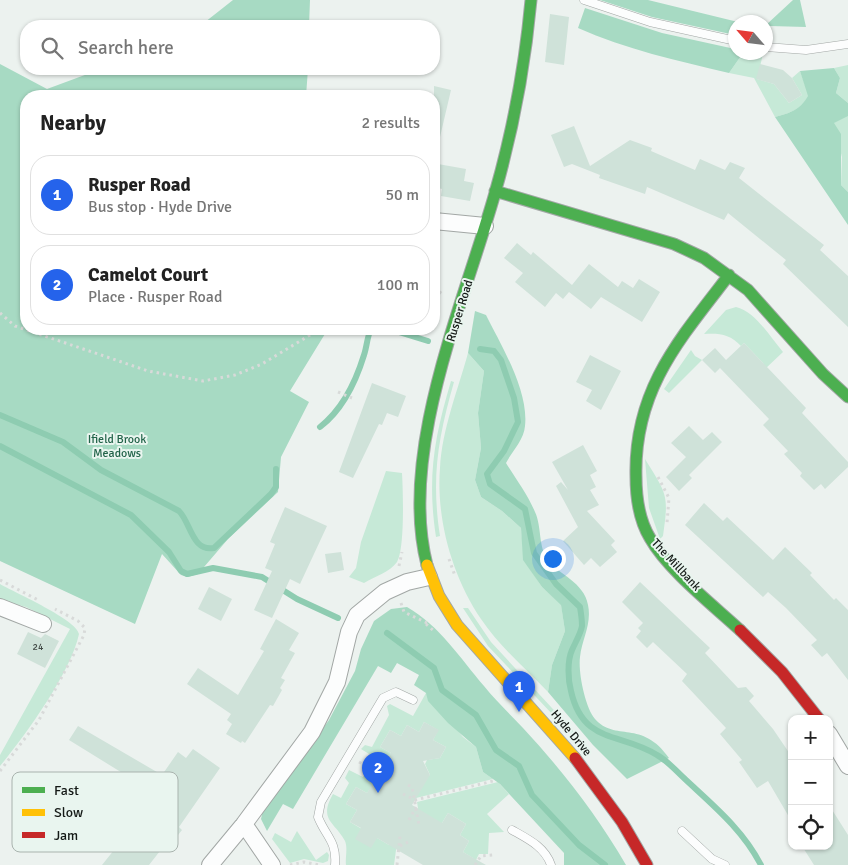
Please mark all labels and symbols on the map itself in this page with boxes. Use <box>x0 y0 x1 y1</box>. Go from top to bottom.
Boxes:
north arrow <box>728 15 773 60</box>
street label: Rusper Road <box>443 278 477 344</box>
park label: Ifield Brook Meadows <box>88 432 146 461</box>
street label: The Millbank <box>648 536 704 594</box>
your location <box>540 546 566 572</box>
house number: 24 <box>33 641 44 653</box>
pin: 1 <box>503 671 535 712</box>
street label: Hyde Drive <box>547 707 595 759</box>
pin: 2 <box>362 752 394 793</box>
legend <box>12 772 178 852</box>
text: Fast <box>54 782 79 799</box>
text: Slow <box>54 804 83 821</box>
text: Jam <box>54 827 78 844</box>

